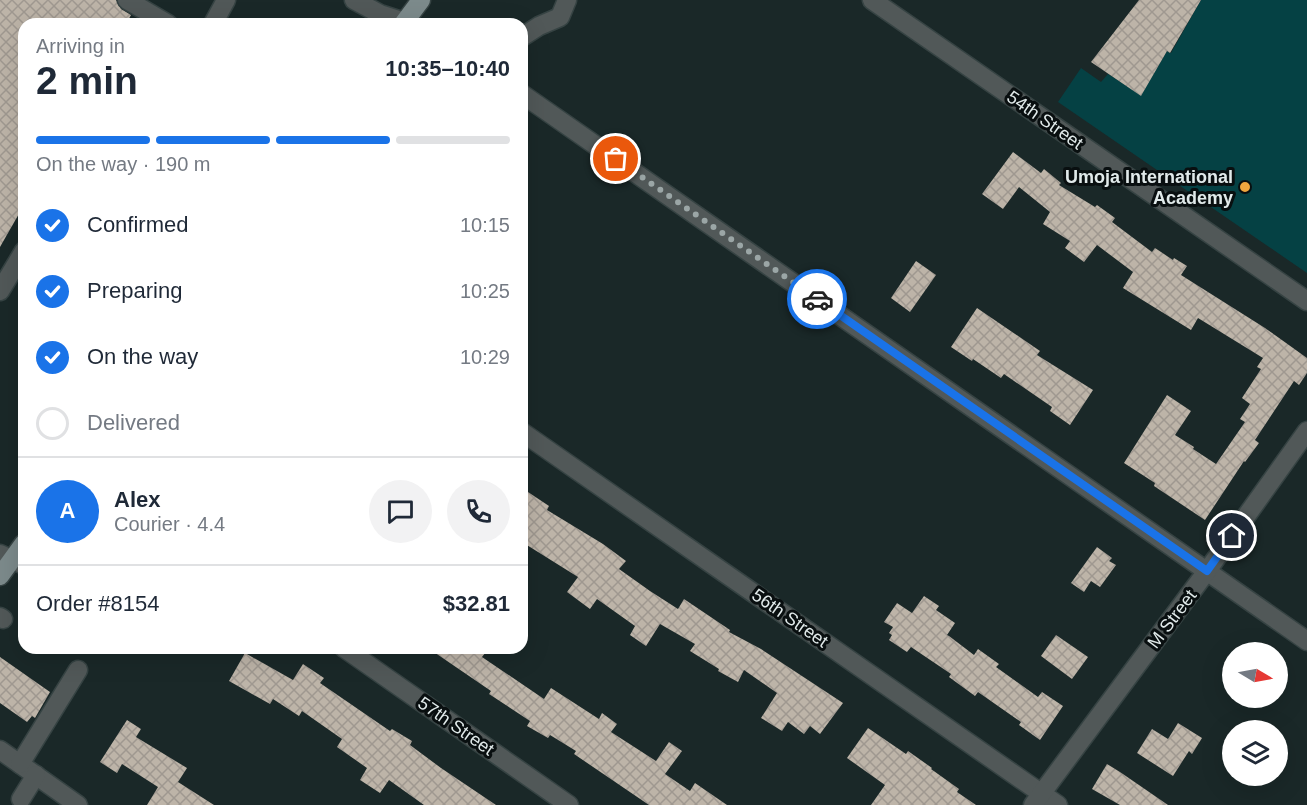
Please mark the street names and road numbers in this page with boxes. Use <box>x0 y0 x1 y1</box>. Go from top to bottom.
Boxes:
street label: 54th Street <box>1003 87 1087 153</box>
street label: 56th Street <box>748 585 832 651</box>
street label: M Street <box>1144 586 1200 652</box>
street label: 57th Street <box>414 693 498 759</box>

